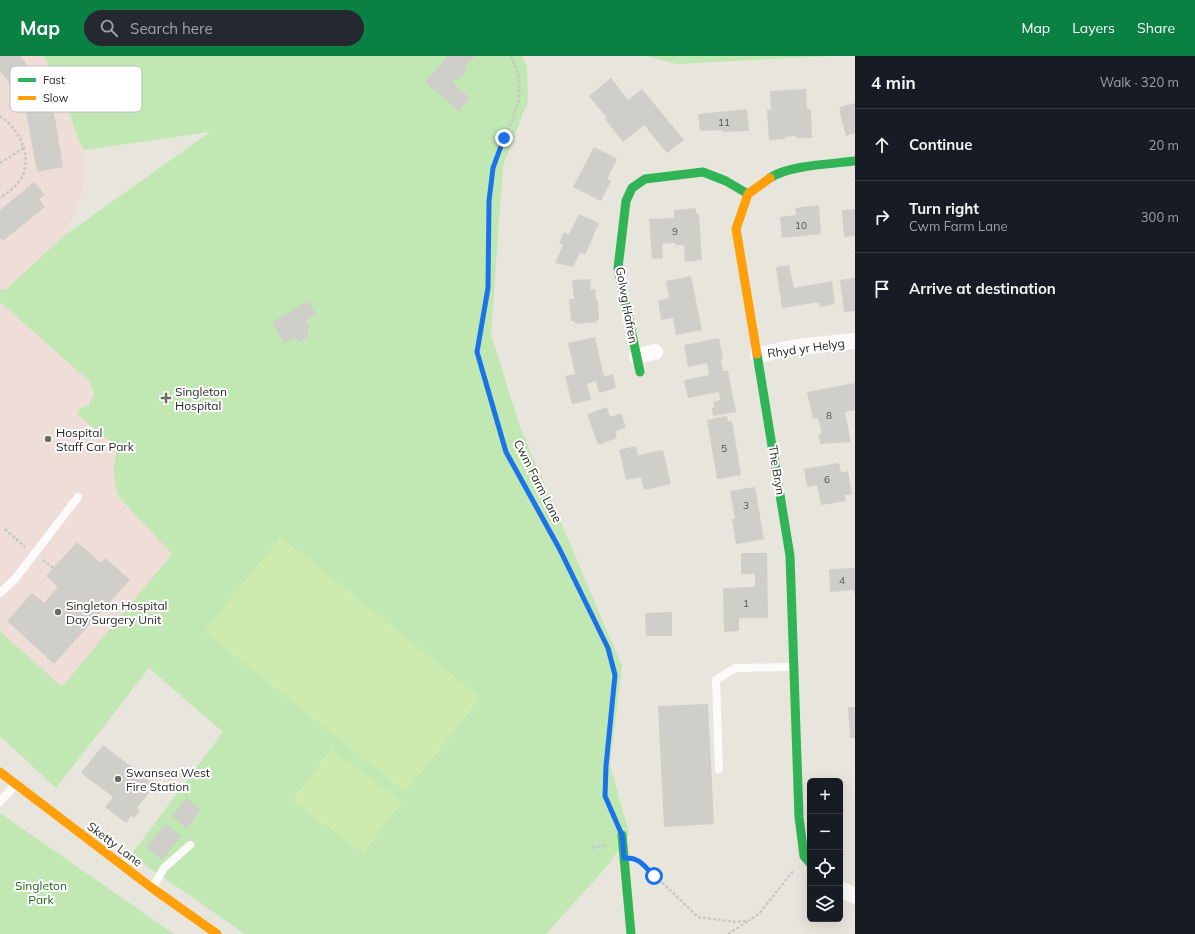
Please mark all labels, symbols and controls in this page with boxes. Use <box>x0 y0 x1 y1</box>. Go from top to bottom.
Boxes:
search box <box>84 10 364 46</box>
text: Map <box>20 16 60 40</box>
icon: search <box>98 17 120 39</box>
text: Search here <box>130 19 213 38</box>
text: Map <box>1021 19 1050 37</box>
text: Layers <box>1072 19 1115 37</box>
text: Share <box>1137 19 1175 37</box>
legend <box>10 66 142 112</box>
text: 4 min <box>871 72 916 93</box>
text: Fast <box>43 73 65 87</box>
text: Walk · 320 m <box>1100 74 1179 90</box>
text: Slow <box>43 91 69 105</box>
house number: 11 <box>718 116 730 129</box>
route end <box>495 129 513 147</box>
icon: ahead <box>871 134 893 156</box>
text: Continue <box>909 135 972 154</box>
text: 20 m <box>1149 137 1179 153</box>
text: Turn right <box>909 199 979 218</box>
icon: right <box>871 206 893 228</box>
text: 300 m <box>1141 209 1179 225</box>
text: Cwm Farm Lane <box>909 218 1008 234</box>
house number: 10 <box>795 219 807 232</box>
house number: 9 <box>672 225 678 238</box>
street label: Golwg Hafren <box>613 266 641 344</box>
icon: arrive <box>871 278 893 300</box>
text: Arrive at destination <box>909 279 1056 298</box>
street label: Rhyd yr Helyg <box>766 335 846 361</box>
place label: Singleton Hospital <box>175 384 227 413</box>
marker: Singleton Hospital <box>160 392 172 404</box>
house number: 8 <box>826 409 832 422</box>
place label: Hospital Staff Car Park <box>56 425 135 454</box>
marker: Hospital Staff Car Park <box>43 434 53 444</box>
street label: Cwm Farm Lane <box>511 437 565 525</box>
house number: 5 <box>721 442 727 455</box>
street label: The Bryn <box>766 444 788 496</box>
house number: 6 <box>824 473 830 486</box>
house number: 3 <box>743 499 749 512</box>
house number: 4 <box>839 574 845 587</box>
house number: 1 <box>743 597 749 610</box>
place label: Singleton Hospital Day Surgery Unit <box>66 598 167 627</box>
marker: Singleton Hospital Day Surgery Unit <box>53 607 63 617</box>
place label: Swansea West Fire Station <box>126 765 210 794</box>
marker: Swansea West Fire Station <box>113 774 123 784</box>
map controls <box>807 778 843 922</box>
button: + <box>807 778 843 814</box>
button: − <box>807 814 843 850</box>
street label: Sketty Lane <box>84 818 146 870</box>
button: locate <box>807 850 843 886</box>
route start <box>645 867 663 885</box>
park label: Singleton Park <box>15 878 67 907</box>
button: layers <box>807 886 843 922</box>

